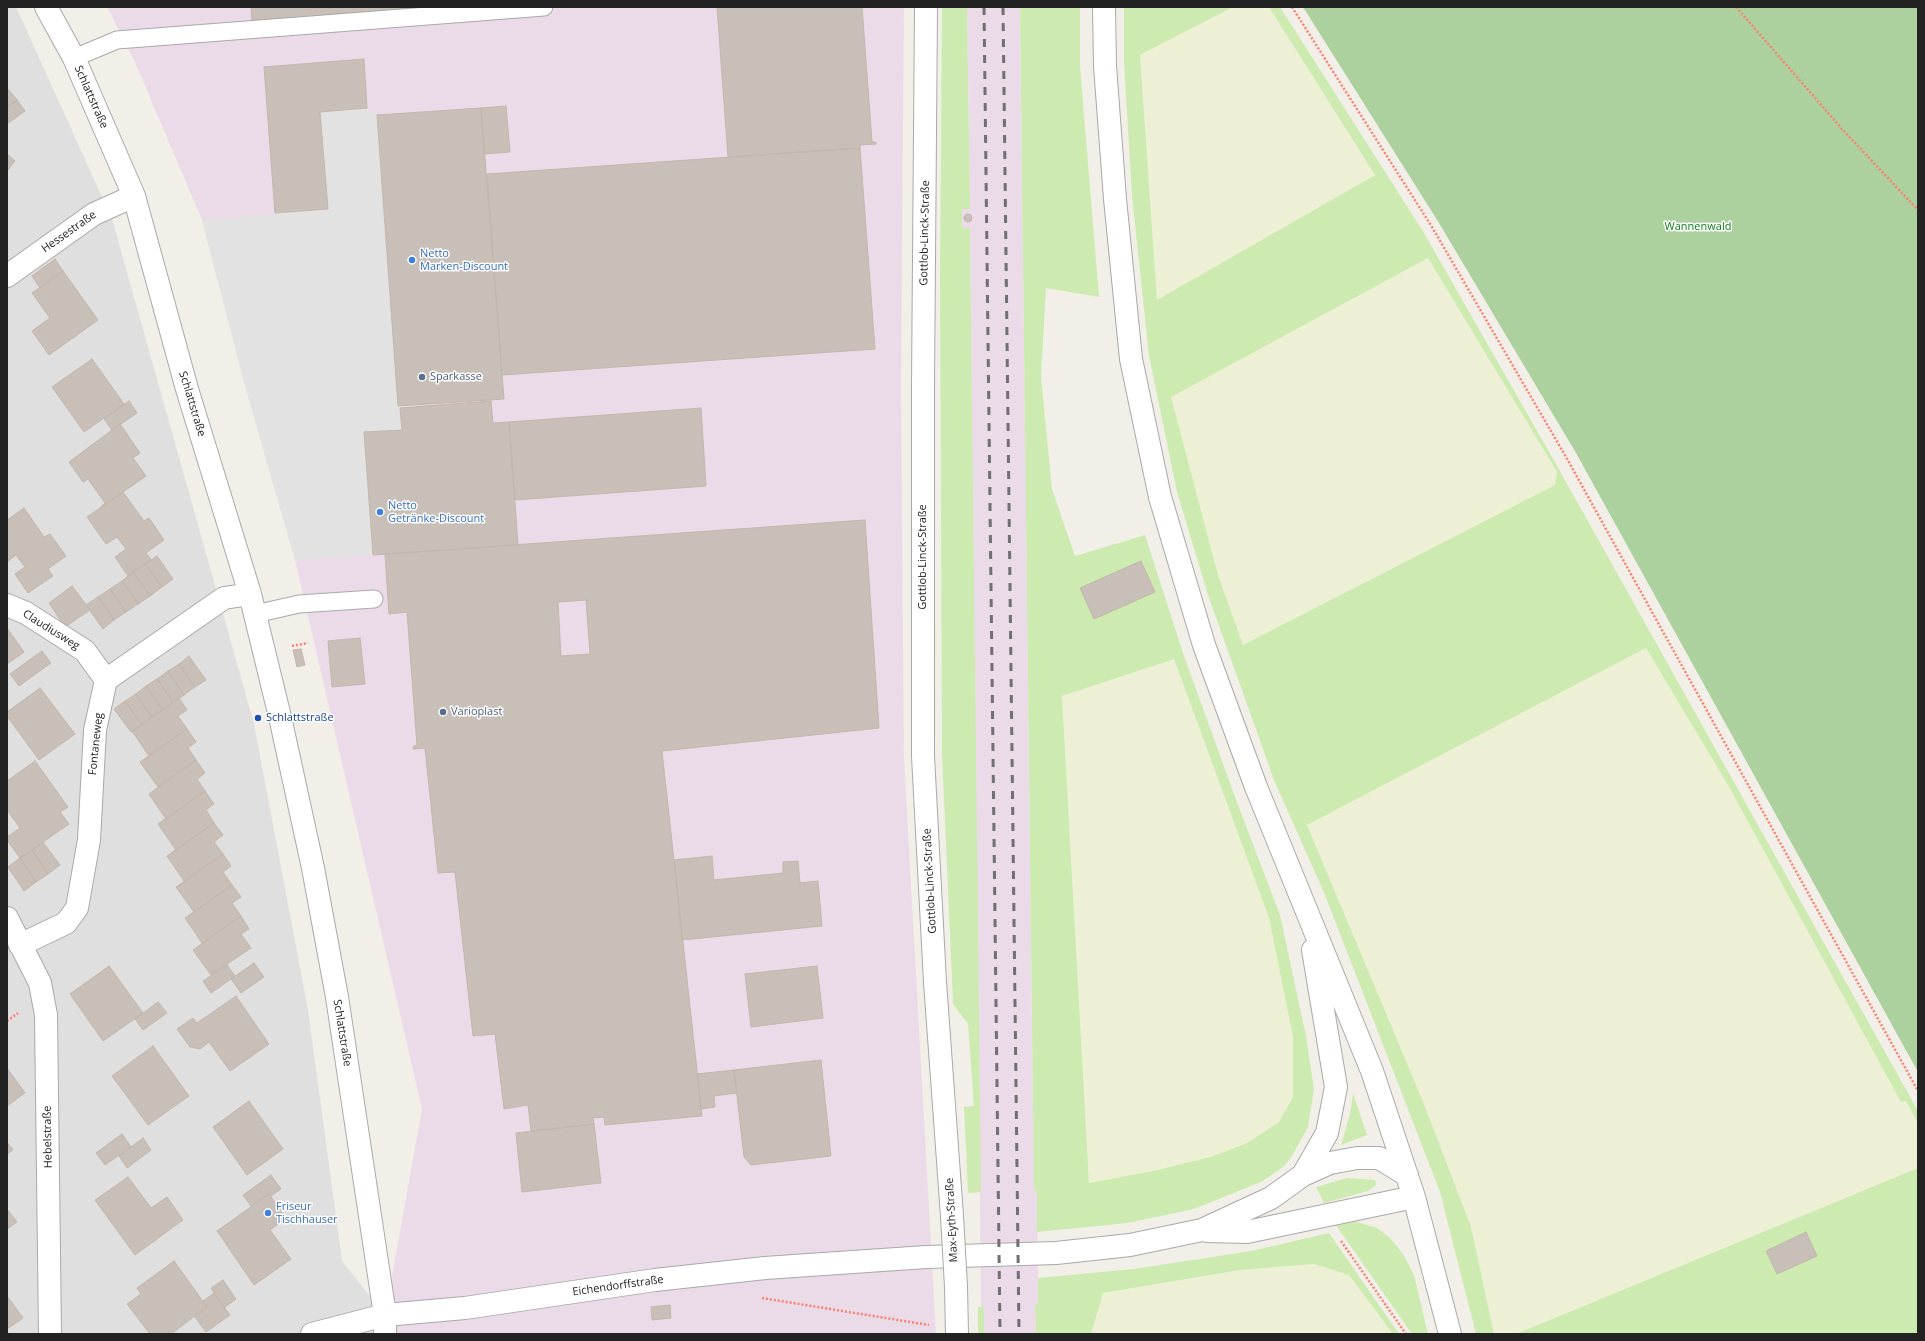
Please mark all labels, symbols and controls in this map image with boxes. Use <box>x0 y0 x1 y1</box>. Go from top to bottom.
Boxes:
street label: Schlattstraße <box>71 63 111 131</box>
street label: Gottlob-Linck-Straße <box>917 180 933 286</box>
street label: Hessestraße <box>39 208 99 256</box>
park label: Wannenwald <box>1665 220 1731 234</box>
place label: Netto Marken-Discount <box>420 247 508 273</box>
marker: Netto Marken-Discount <box>407 255 417 265</box>
street label: Schlattstraße <box>176 370 208 438</box>
place label: Sparkasse <box>430 370 482 384</box>
marker: Sparkasse <box>417 372 427 382</box>
place label: Netto Getränke-Discount <box>388 499 484 525</box>
street label: Gottlob-Linck-Straße <box>916 504 930 610</box>
marker: Netto Getränke-Discount <box>375 507 385 517</box>
street label: Claudiusweg <box>20 607 82 653</box>
place label: Varioplast <box>451 705 502 719</box>
marker: Varioplast <box>438 707 448 717</box>
place label: Schlattstraße <box>266 711 334 725</box>
street label: Fontaneweg <box>86 712 106 776</box>
marker: Schlattstraße <box>253 713 263 723</box>
street label: Gottlob-Linck-Straße <box>921 828 939 934</box>
street label: Schlattstraße <box>330 999 354 1067</box>
street label: Hebelstraße <box>41 1106 55 1168</box>
street label: Max-Eyth-Straße <box>943 1177 961 1263</box>
place label: Friseur Tischhauser <box>276 1200 338 1226</box>
marker: Friseur Tischhauser <box>263 1208 273 1218</box>
street label: Eichendorffstraße <box>572 1273 664 1299</box>

